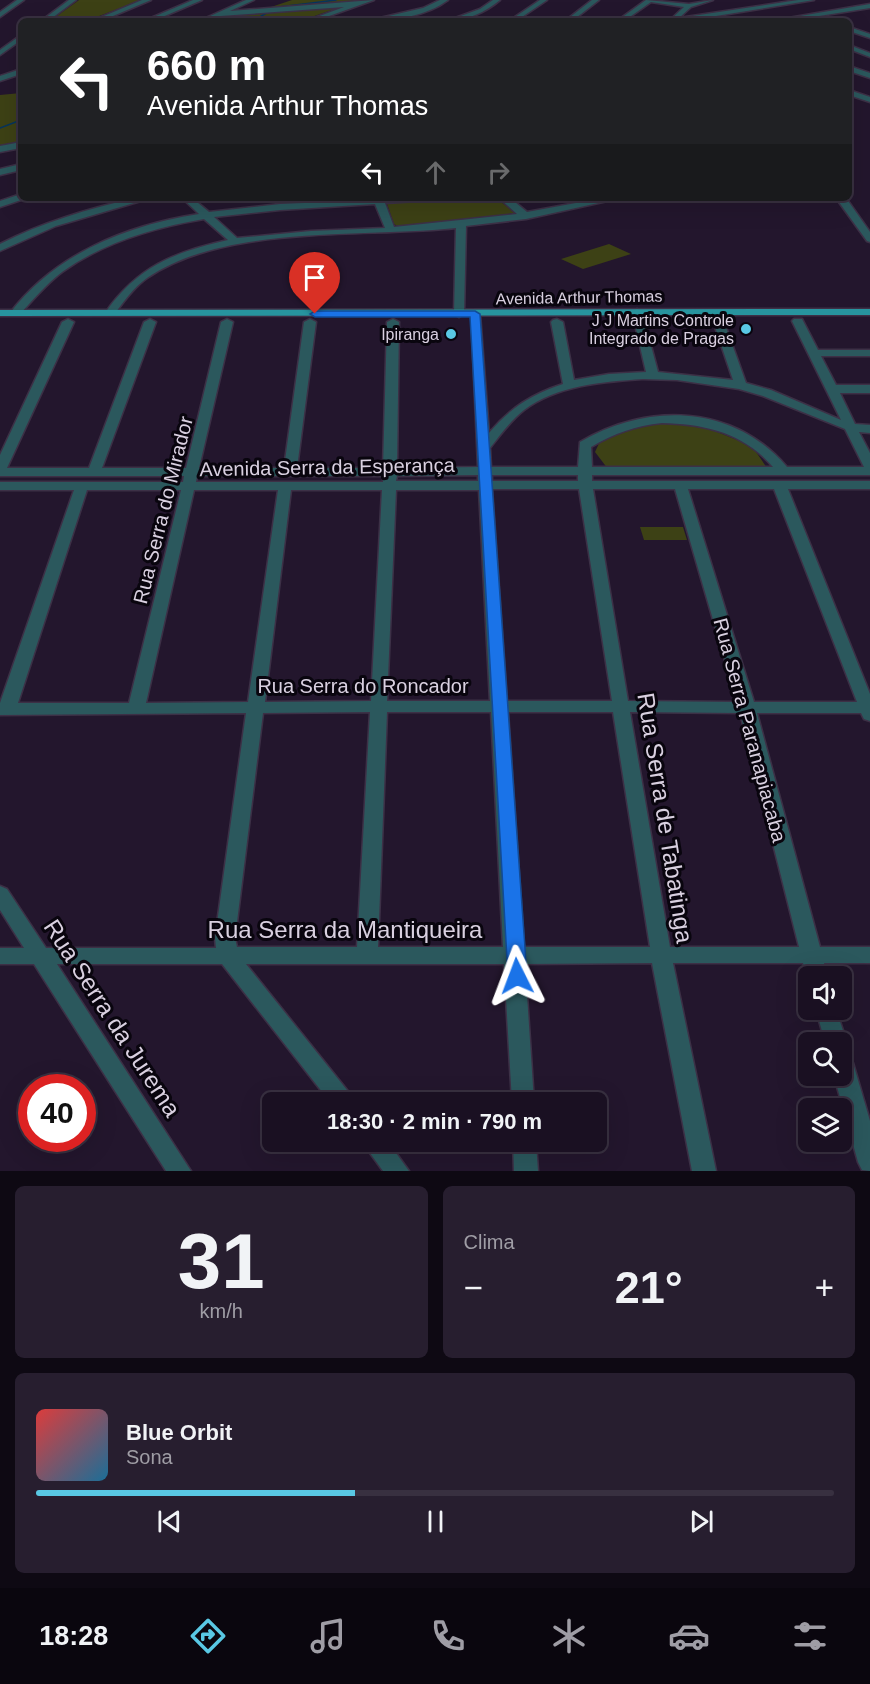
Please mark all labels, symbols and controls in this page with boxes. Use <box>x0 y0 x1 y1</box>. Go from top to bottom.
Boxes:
icon: left <box>48 42 126 120</box>
text: 660 m <box>147 42 266 89</box>
text: Avenida Arthur Thomas <box>147 91 428 121</box>
icon: left <box>356 156 389 189</box>
icon: ahead <box>419 156 452 189</box>
icon: right <box>482 156 515 189</box>
pin <box>289 252 340 314</box>
icon: arrive <box>298 261 331 294</box>
street label: Avenida Arthur Thomas <box>496 288 662 307</box>
place label: J J Martins Controle Integrado de Pragas <box>589 312 734 347</box>
marker: J J Martins Controle Integrado de Pragas <box>739 322 753 336</box>
place label: Ipiranga <box>381 326 439 343</box>
marker: Ipiranga <box>444 327 458 341</box>
street label: Rua Serra do Mirador <box>129 414 197 606</box>
street label: Avenida Serra da Esperança <box>199 454 456 480</box>
street label: Rua Serra Paranapiacaba <box>709 615 791 845</box>
street label: Rua Serra do Roncador <box>257 675 469 697</box>
street label: Rua Serra de Tabatinga <box>632 691 699 946</box>
street label: Rua Serra da Jurema <box>39 914 187 1122</box>
street label: Rua Serra da Mantiqueira <box>208 916 483 943</box>
position arrow <box>485 944 549 1008</box>
map controls <box>798 966 852 1152</box>
button: sound <box>798 966 852 1020</box>
button: search <box>798 1032 852 1086</box>
speed limit sign: 40 <box>18 1074 96 1152</box>
button: layers <box>798 1098 852 1152</box>
text: 18:30 · 2 min · 790 m <box>327 1109 542 1134</box>
text: 31 <box>178 1217 265 1305</box>
text: Clima <box>464 1231 515 1253</box>
text: 21° <box>615 1262 683 1313</box>
text: − <box>464 1269 483 1306</box>
text: + <box>815 1269 834 1306</box>
text: km/h <box>200 1300 243 1322</box>
text: Blue Orbit <box>126 1420 232 1445</box>
text: Sona <box>126 1446 173 1468</box>
icon: previous <box>153 1505 186 1538</box>
icon: pause <box>419 1505 452 1538</box>
icon: next <box>685 1505 718 1538</box>
icon: directions <box>187 1615 229 1657</box>
icon: music <box>307 1615 349 1657</box>
icon: phone <box>427 1615 469 1657</box>
icon: climate <box>548 1615 590 1657</box>
icon: car <box>668 1615 710 1657</box>
icon: filters <box>789 1615 831 1657</box>
text: 18:28 <box>39 1621 108 1651</box>

